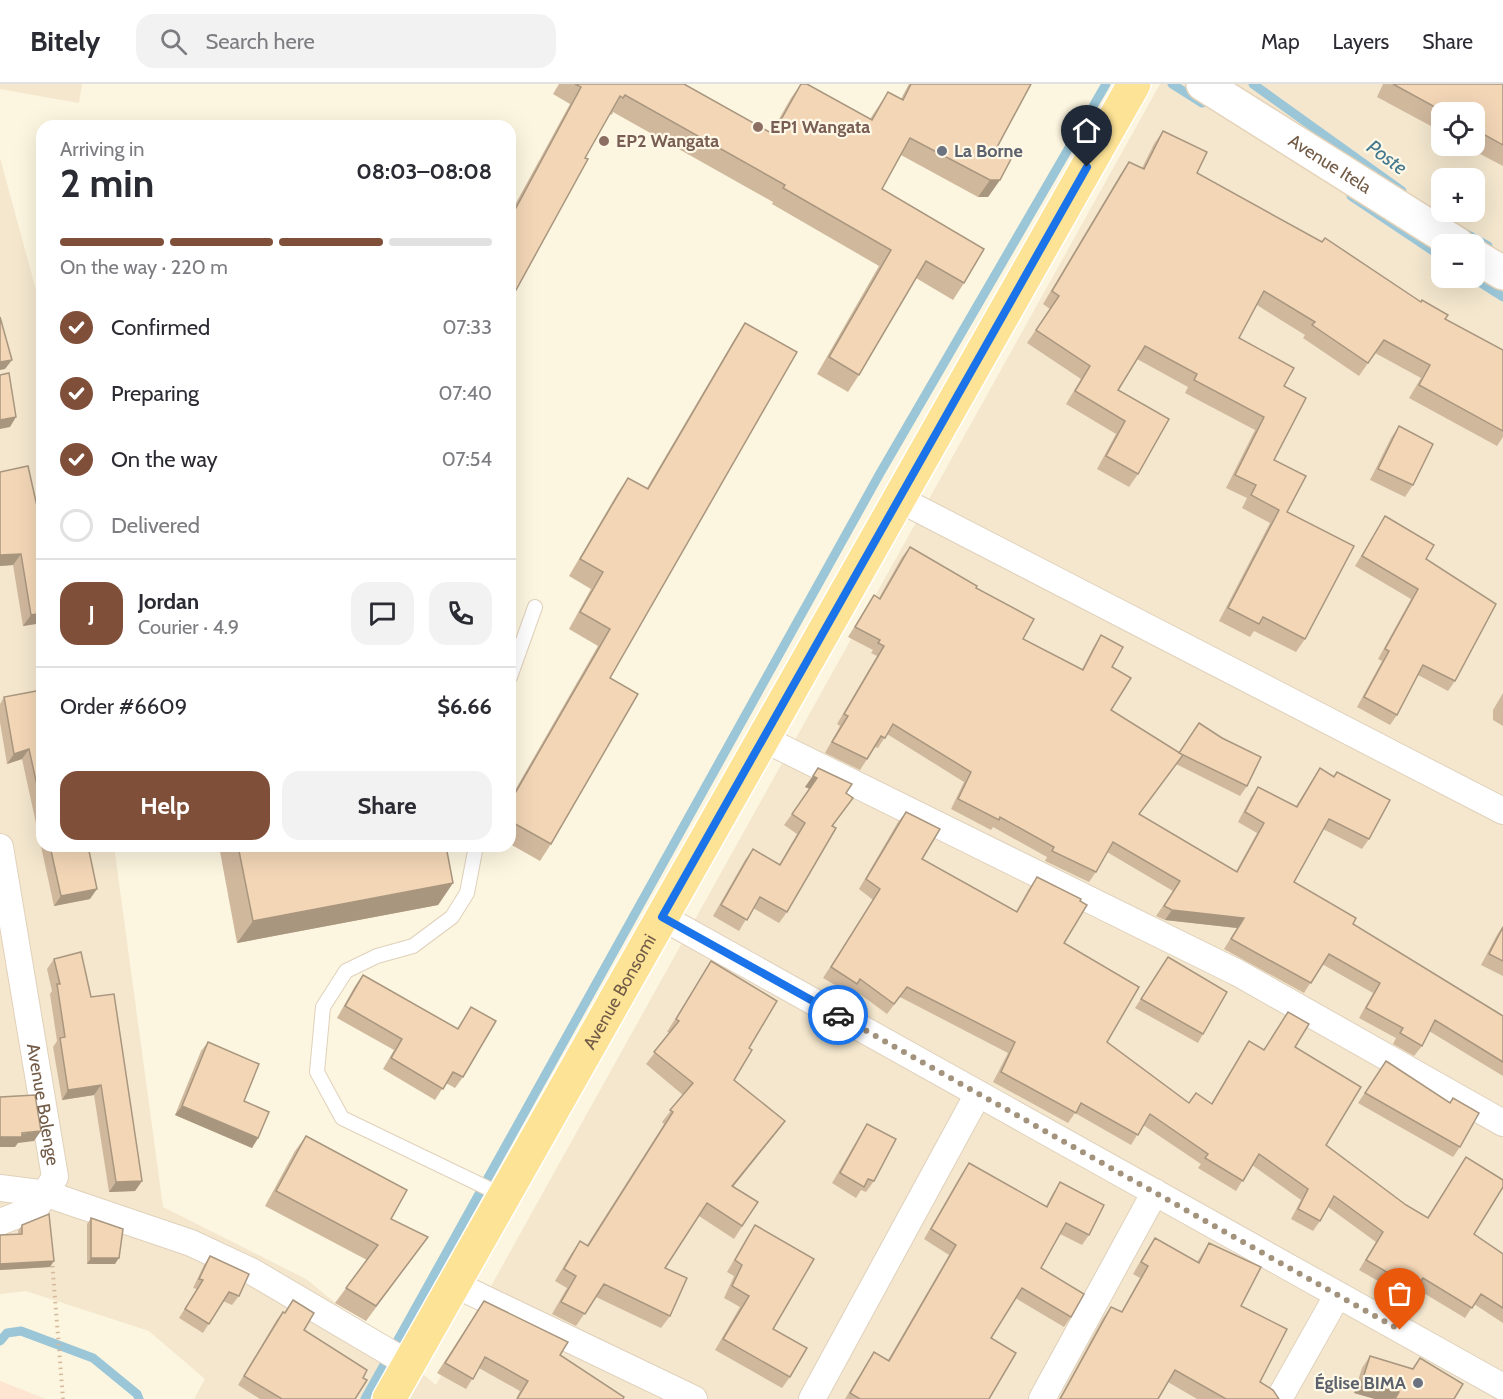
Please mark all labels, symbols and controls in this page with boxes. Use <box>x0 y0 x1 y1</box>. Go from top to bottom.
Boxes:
search box <box>136 14 556 68</box>
text: Bitely <box>30 24 100 58</box>
icon: search <box>157 25 190 58</box>
text: Search here <box>205 28 315 55</box>
text: Map <box>1261 29 1300 54</box>
text: Layers <box>1333 29 1389 54</box>
text: Share <box>1422 29 1473 54</box>
map controls <box>1431 102 1485 288</box>
button: locate <box>1431 102 1485 156</box>
pin <box>1061 105 1112 167</box>
icon: home <box>1070 114 1103 147</box>
place label: EP1 Wangata <box>770 116 870 138</box>
marker: EP1 Wangata <box>751 120 765 134</box>
place label: EP2 Wangata <box>616 130 719 152</box>
street label: Avenue Itela <box>1284 130 1376 198</box>
marker: EP2 Wangata <box>597 134 611 148</box>
water label: Poste <box>1362 134 1412 180</box>
text: Arriving in <box>60 137 144 161</box>
place label: La Borne <box>954 140 1023 162</box>
marker: La Borne <box>935 144 949 158</box>
text: 08:03–08:08 <box>356 158 492 185</box>
text: 2 min <box>60 159 154 207</box>
button: + <box>1431 168 1485 222</box>
button: − <box>1431 234 1485 288</box>
text: On the way · 220 m <box>60 255 228 279</box>
icon: check <box>60 311 93 344</box>
text: Confirmed <box>111 314 210 341</box>
text: 07:33 <box>442 315 492 339</box>
icon: check <box>60 377 93 410</box>
text: Preparing <box>111 380 199 407</box>
text: 07:40 <box>439 381 492 405</box>
icon: check <box>60 443 93 476</box>
text: On the way <box>111 446 218 473</box>
text: 07:54 <box>442 447 492 471</box>
text: Delivered <box>111 512 200 539</box>
button: chat <box>351 582 414 645</box>
button: phone <box>429 582 492 645</box>
text: Jordan <box>138 588 199 615</box>
text: J <box>88 600 95 627</box>
text: Courier · 4.9 <box>138 615 239 639</box>
text: Order #6609 <box>60 693 187 720</box>
text: $6.66 <box>437 693 492 720</box>
button: Help <box>60 771 270 840</box>
button: Share <box>282 771 492 840</box>
street label: Avenue Bonsomi <box>578 930 661 1053</box>
courier <box>808 985 868 1045</box>
icon: car <box>822 999 855 1032</box>
street label: Avenue Bolenge <box>22 1042 64 1167</box>
pin <box>1374 1268 1425 1330</box>
icon: bag <box>1383 1277 1416 1310</box>
place label: Église BIMA <box>1314 1372 1407 1394</box>
marker: Église BIMA <box>1411 1376 1425 1390</box>

